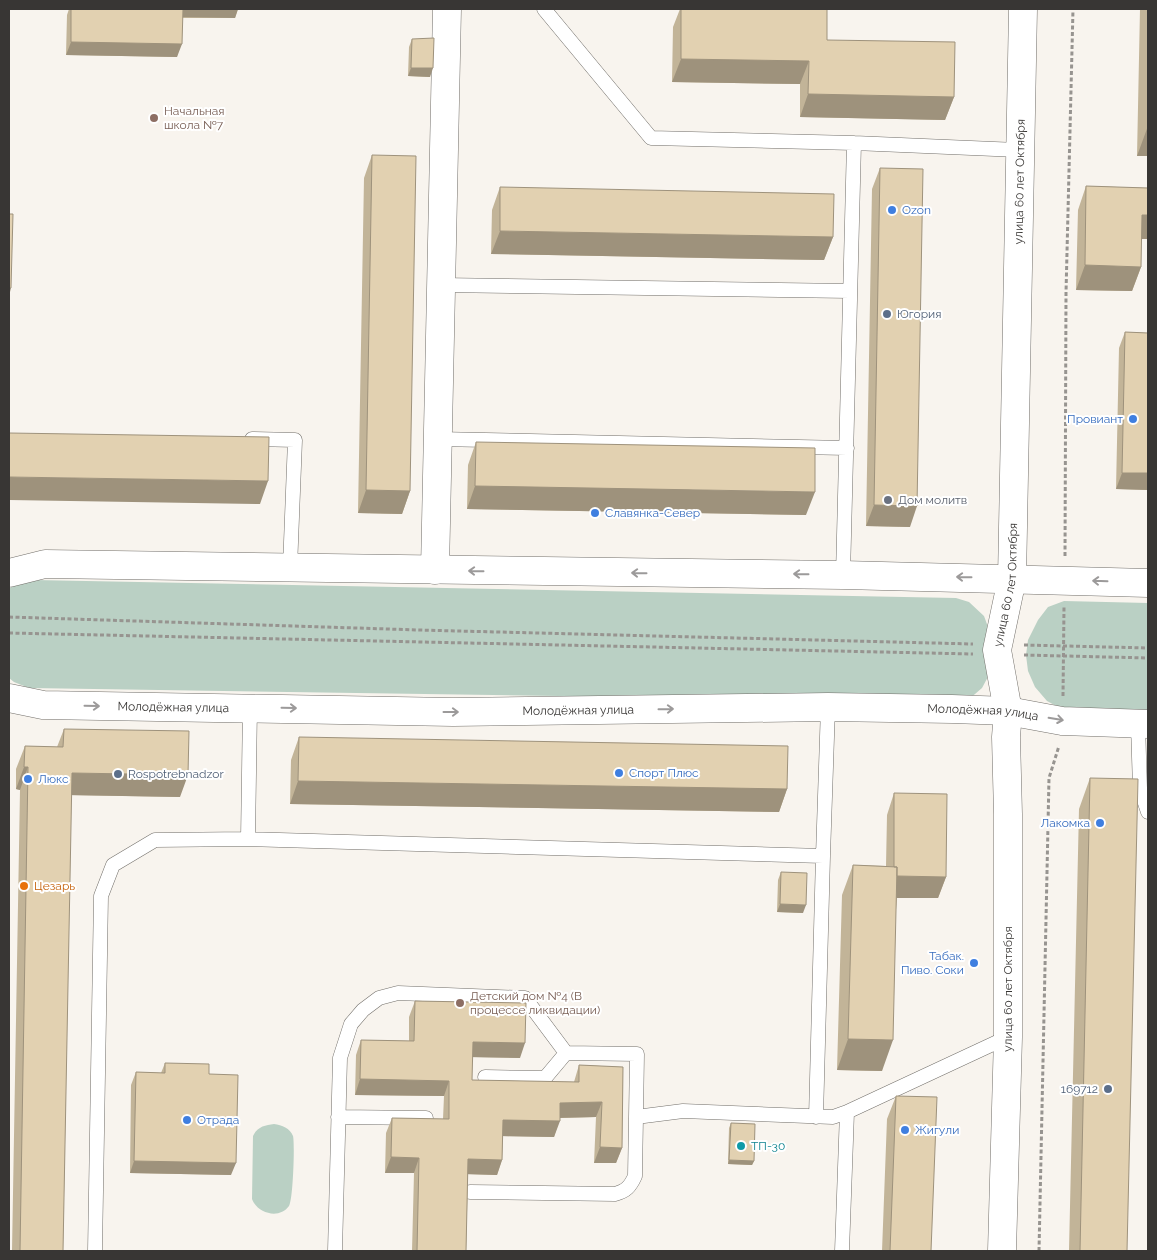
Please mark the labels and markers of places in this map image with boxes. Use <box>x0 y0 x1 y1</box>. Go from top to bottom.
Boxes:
place label: Начальная школа №7 <box>164 104 225 132</box>
marker: Начальная школа №7 <box>148 112 160 124</box>
place label: Ozon <box>902 203 931 217</box>
marker: Ozon <box>886 204 898 216</box>
place label: Югория <box>897 307 941 321</box>
marker: Югория <box>881 308 893 320</box>
place label: Провиант <box>1067 412 1123 426</box>
marker: Провиант <box>1127 413 1139 425</box>
place label: Дом молитв <box>898 493 967 507</box>
marker: Дом молитв <box>882 494 894 506</box>
place label: Славянка-Север <box>605 506 700 520</box>
marker: Славянка-Север <box>589 507 601 519</box>
place label: Спорт Плюс <box>629 766 699 780</box>
place label: Rospotrebnadzor <box>128 767 224 781</box>
marker: Спорт Плюс <box>613 767 625 779</box>
marker: Rospotrebnadzor <box>112 768 124 780</box>
place label: Люкс <box>38 772 69 786</box>
marker: Люкс <box>22 773 34 785</box>
place label: Лакомка <box>1041 816 1090 830</box>
marker: Лакомка <box>1094 817 1106 829</box>
place label: Цезарь <box>34 879 75 893</box>
marker: Цезарь <box>18 880 30 892</box>
place label: Табак. Пиво. Соки <box>901 949 964 977</box>
marker: Табак. Пиво. Соки <box>968 957 980 969</box>
place label: Детский дом №4 (В процессе ликвидации) <box>470 989 600 1017</box>
marker: Детский дом №4 (В процессе ликвидации) <box>454 997 466 1009</box>
place label: 169712 <box>1061 1082 1098 1096</box>
marker: 169712 <box>1102 1083 1114 1095</box>
place label: Отрада <box>197 1113 239 1127</box>
marker: Отрада <box>181 1114 193 1126</box>
place label: Жигули <box>915 1123 959 1137</box>
marker: Жигули <box>899 1124 911 1136</box>
place label: ТП-30 <box>751 1139 785 1153</box>
marker: ТП-30 <box>735 1140 747 1152</box>

